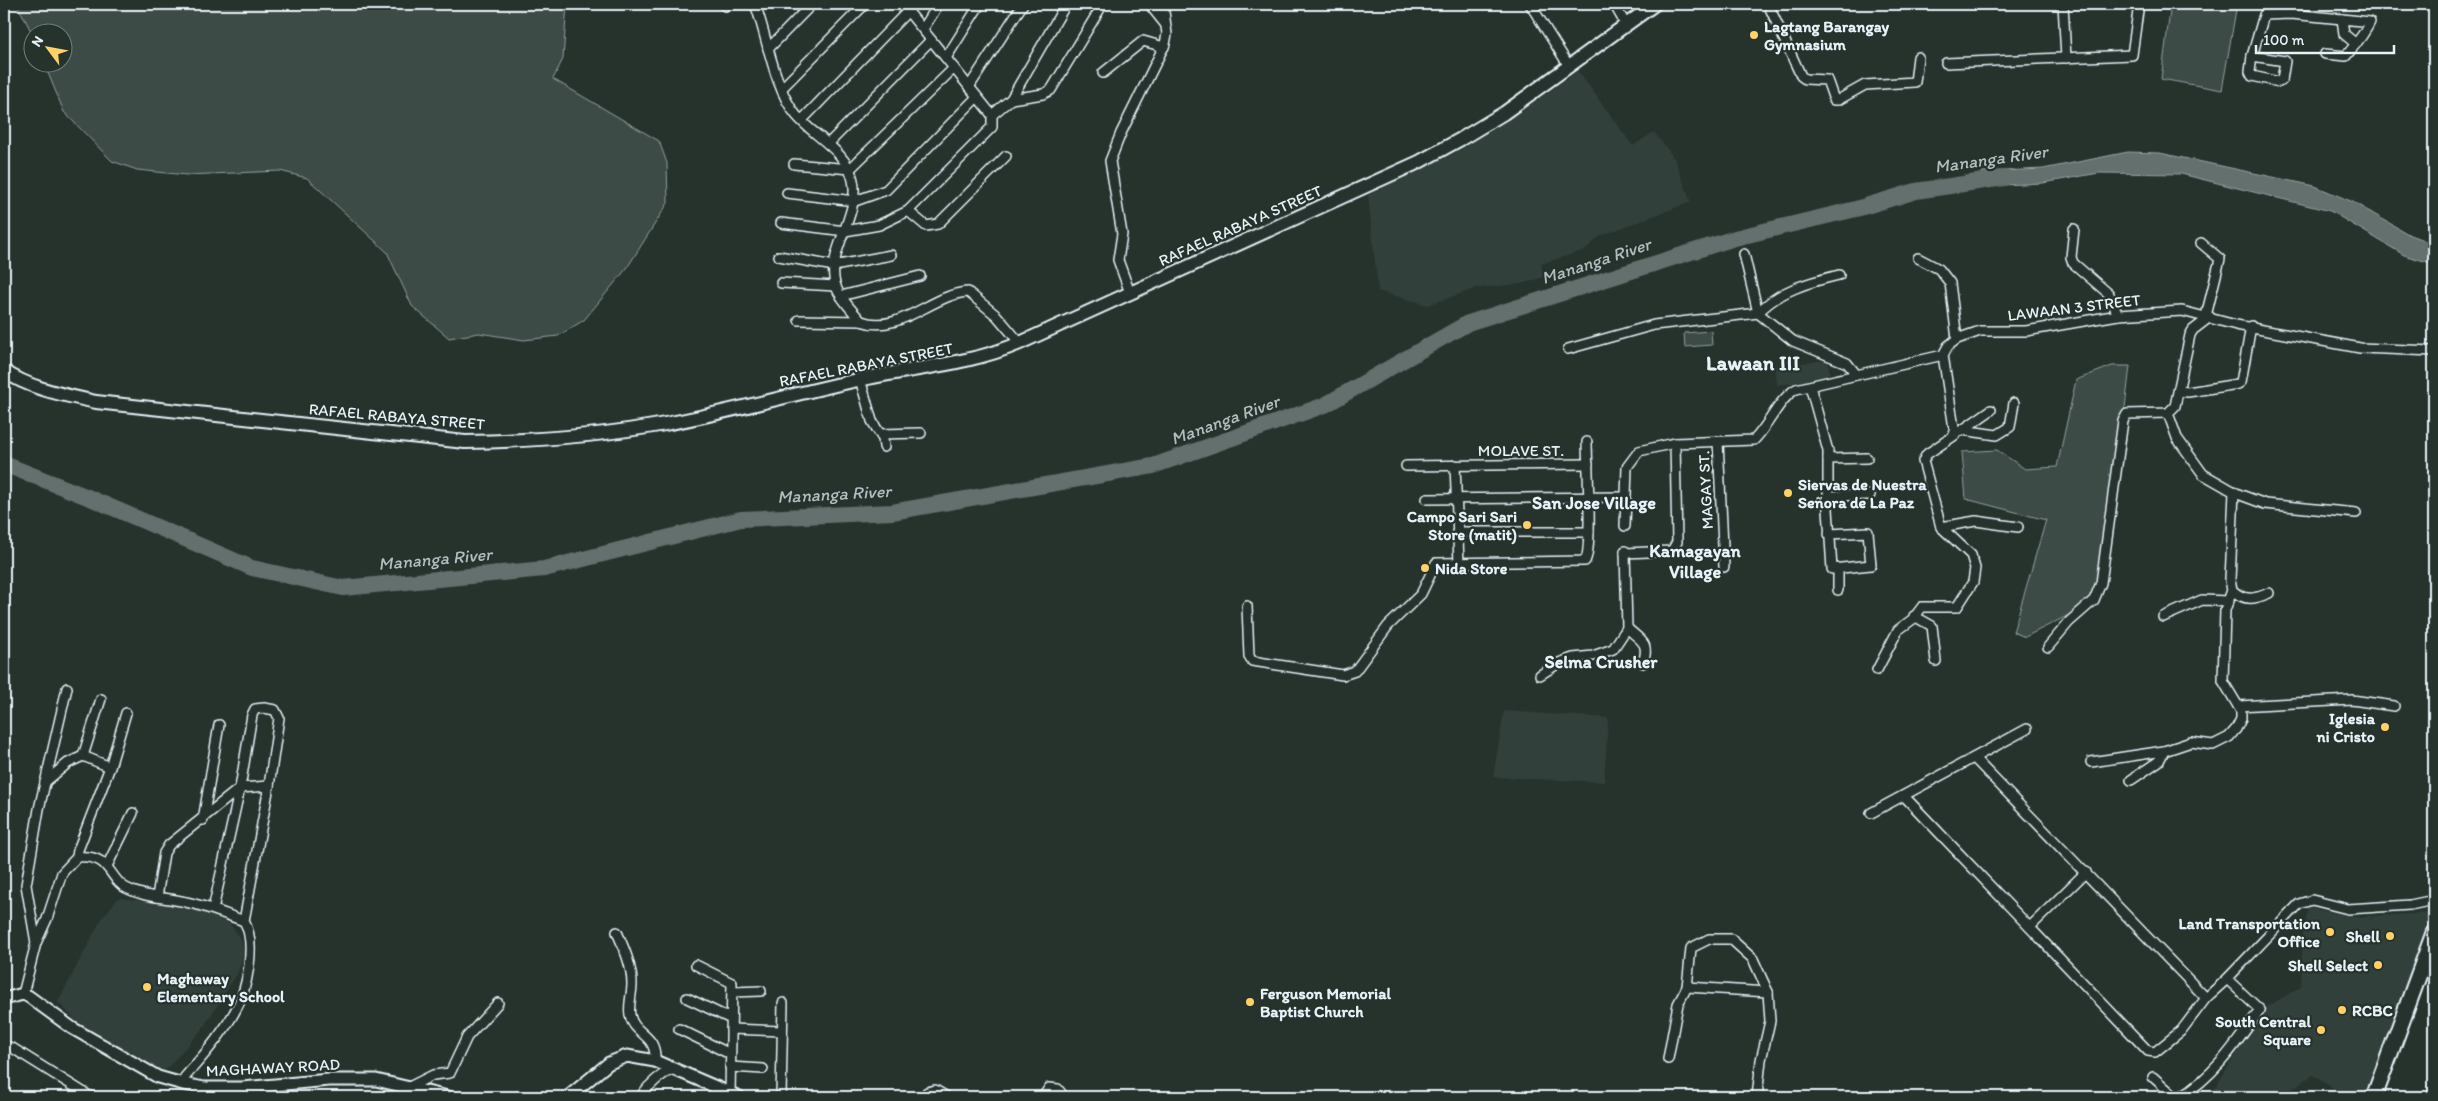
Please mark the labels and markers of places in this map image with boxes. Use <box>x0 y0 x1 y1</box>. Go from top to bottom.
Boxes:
place label: Lagtang Barangay Gymnasium <box>1764 17 1890 55</box>
marker: Lagtang Barangay Gymnasium <box>1748 29 1760 41</box>
place label: Siervas de Nuestra Señora de La Paz <box>1798 475 1927 512</box>
marker: Siervas de Nuestra Señora de La Paz <box>1782 487 1794 499</box>
place label: Campo Sari Sari Store (matit) <box>1407 507 1517 545</box>
marker: Campo Sari Sari Store (matit) <box>1521 519 1533 531</box>
place label: Nida Store <box>1435 559 1508 578</box>
marker: Nida Store <box>1419 562 1431 574</box>
place label: Iglesia ni Cristo <box>2316 709 2376 746</box>
marker: Iglesia ni Cristo <box>2379 721 2391 733</box>
place label: Land Transportation Office <box>2178 914 2321 951</box>
marker: Land Transportation Office <box>2324 926 2336 938</box>
place label: Shell <box>2346 927 2380 946</box>
marker: Shell <box>2384 930 2396 942</box>
place label: Shell Select <box>2288 956 2368 975</box>
marker: Shell Select <box>2372 959 2384 971</box>
place label: Maghaway Elementary School <box>157 969 285 1007</box>
marker: Maghaway Elementary School <box>141 981 153 993</box>
place label: Ferguson Memorial Baptist Church <box>1260 984 1391 1022</box>
marker: Ferguson Memorial Baptist Church <box>1244 996 1256 1008</box>
place label: RCBC <box>2352 1001 2393 1020</box>
marker: RCBC <box>2336 1004 2348 1016</box>
place label: South Central Square <box>2215 1012 2311 1050</box>
marker: South Central Square <box>2315 1024 2327 1036</box>

